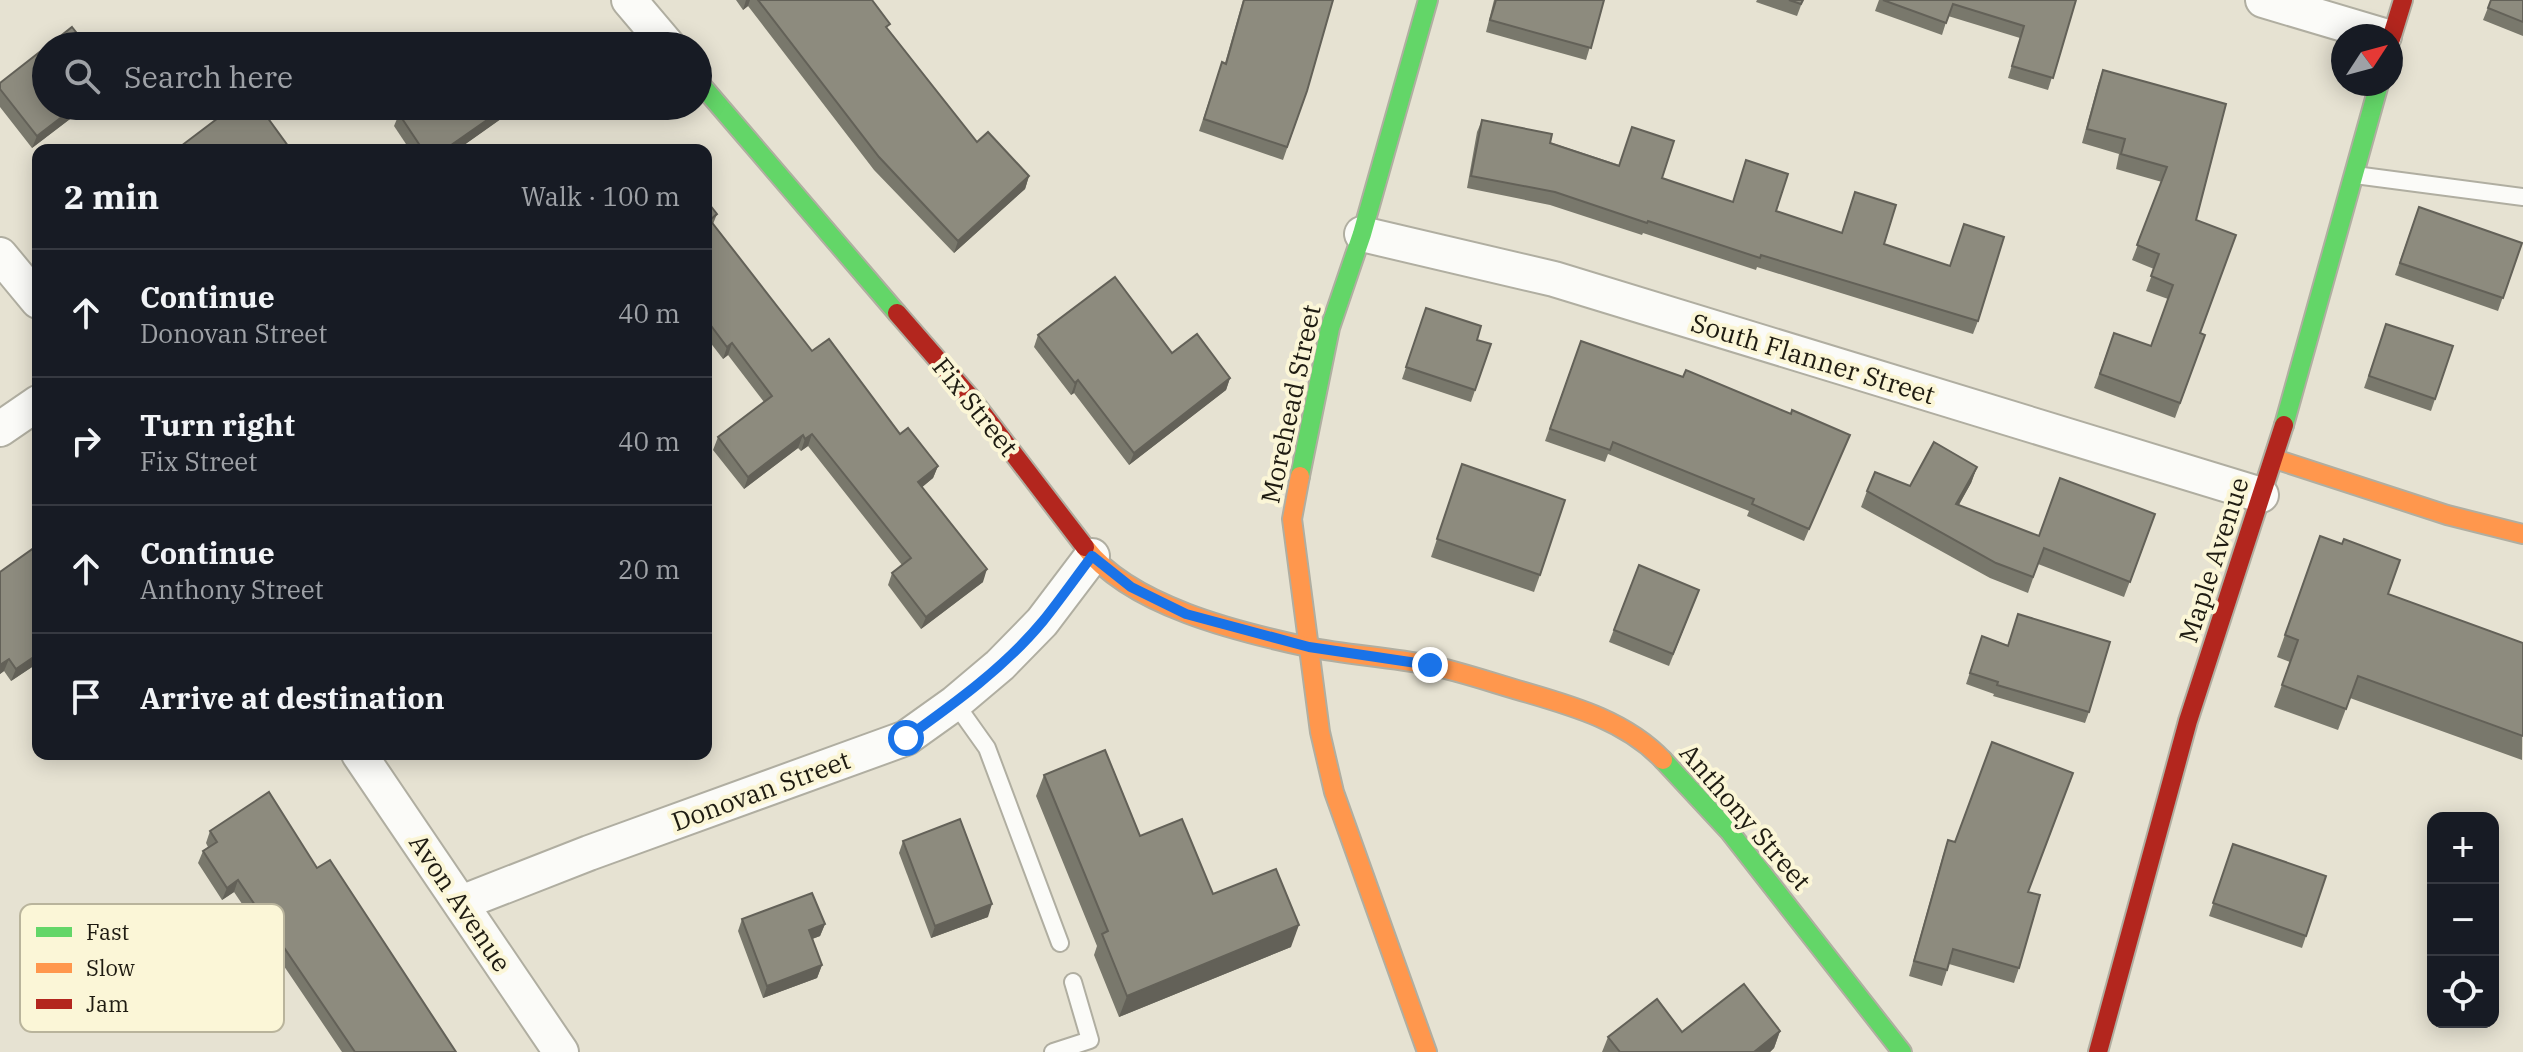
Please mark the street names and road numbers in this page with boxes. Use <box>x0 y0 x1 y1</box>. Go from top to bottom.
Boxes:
street label: Morehead Street <box>1252 301 1328 506</box>
street label: South Flanner Street <box>1687 305 1939 411</box>
street label: Fix Street <box>926 350 1026 463</box>
street label: Maple Avenue <box>2170 473 2256 647</box>
street label: Anthony Street <box>1673 736 1819 897</box>
street label: Donovan Street <box>667 742 855 838</box>
street label: Avon Avenue <box>402 827 520 978</box>

